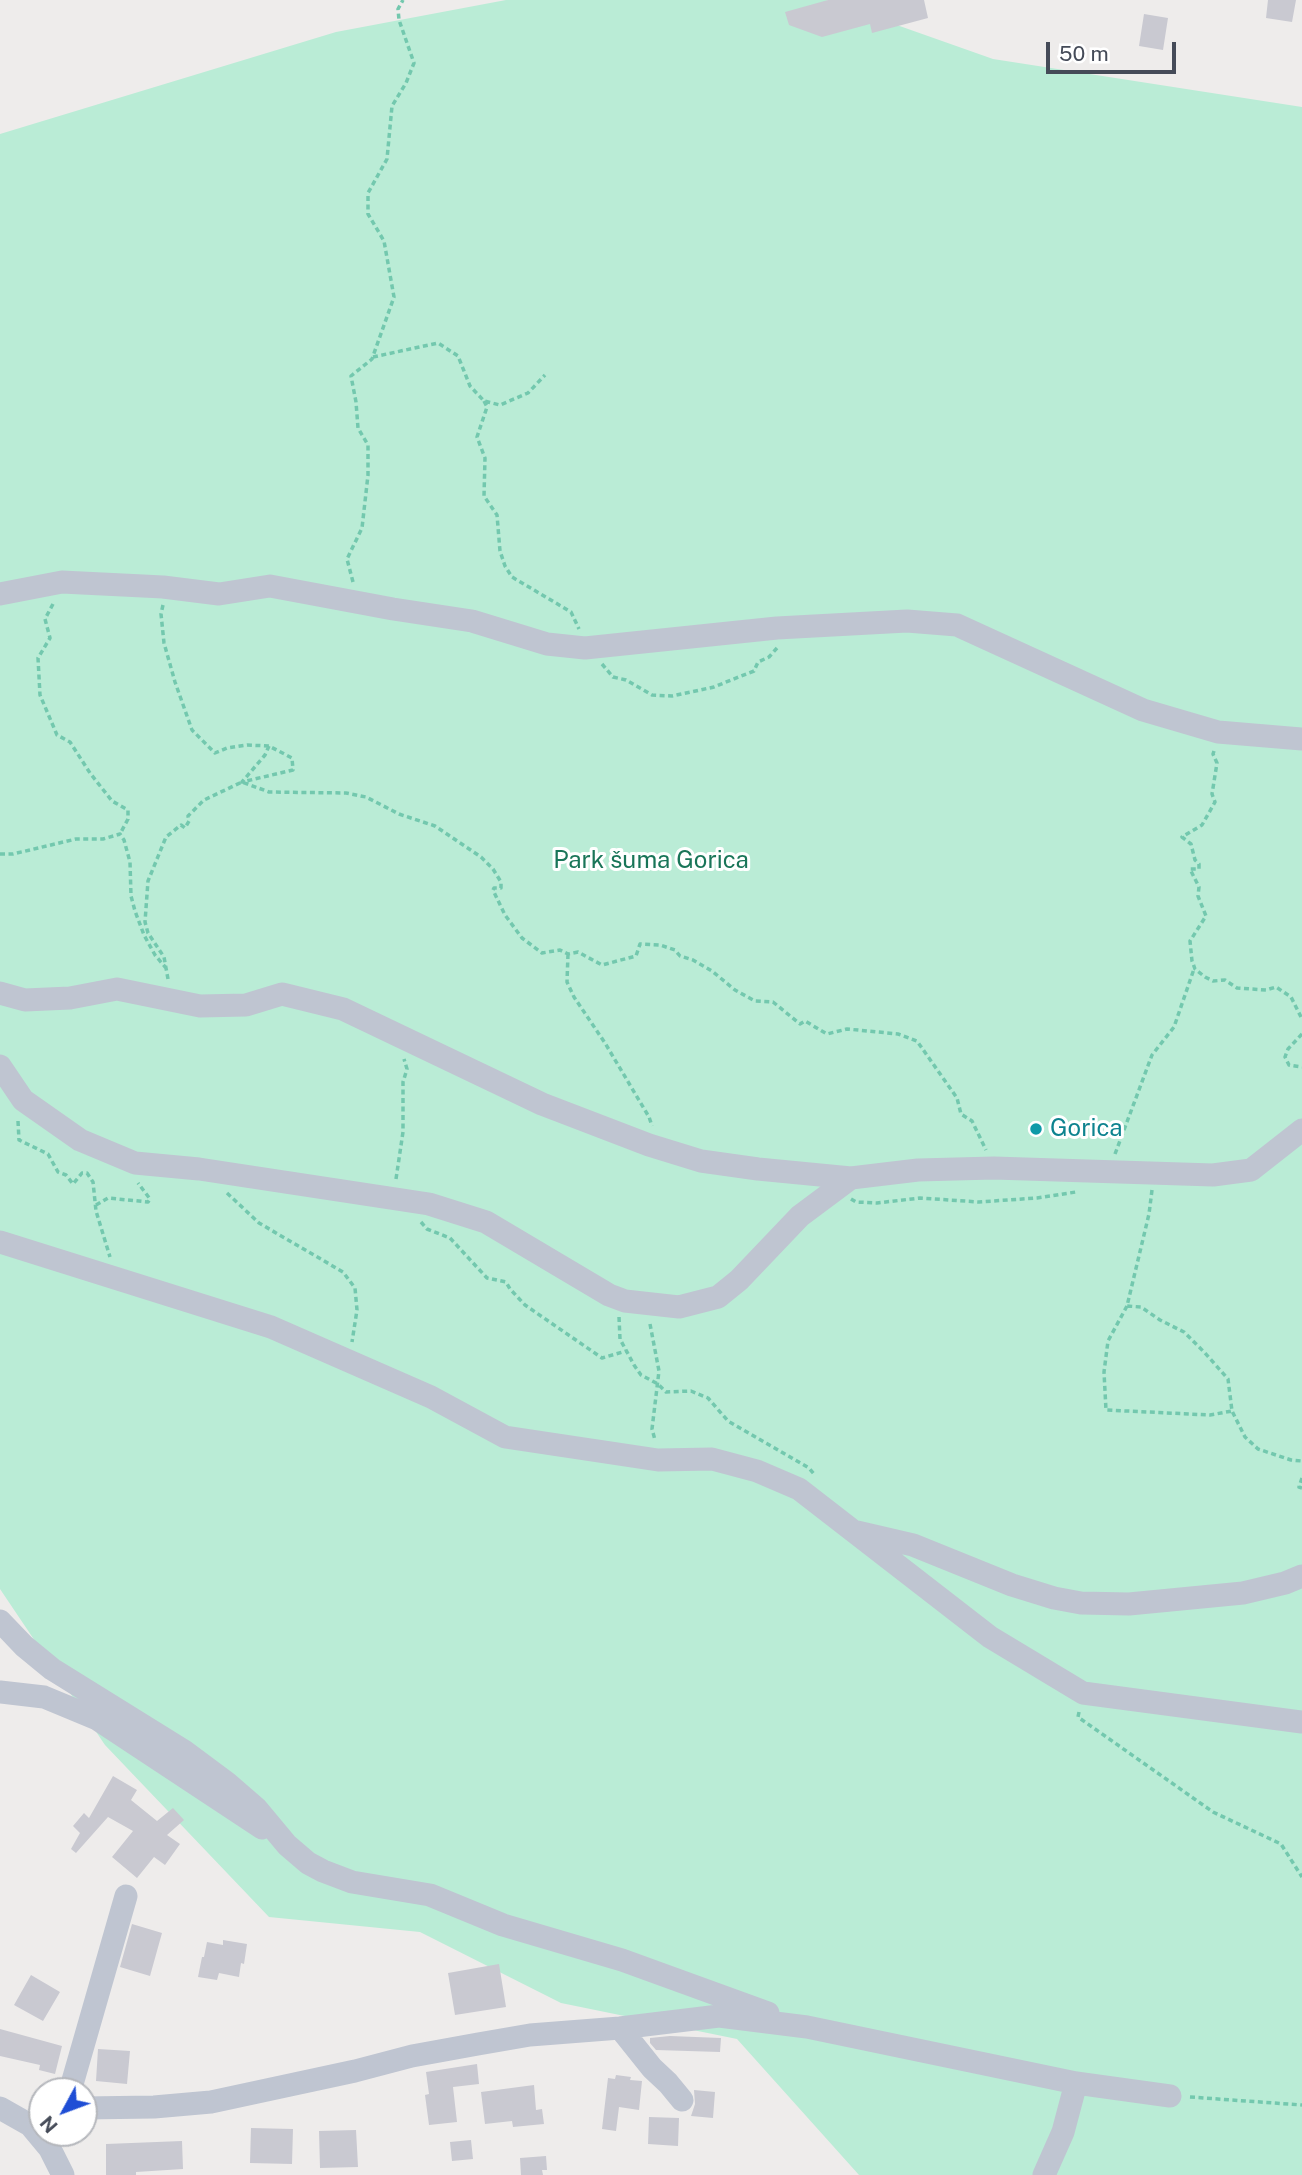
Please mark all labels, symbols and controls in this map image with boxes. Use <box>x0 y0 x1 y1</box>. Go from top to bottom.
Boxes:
scale bar <box>1050 28 1180 72</box>
text: 50 m <box>1059 41 1109 66</box>
park label: Park šuma Gorica <box>553 847 749 875</box>
place label: Gorica <box>1050 1115 1123 1143</box>
marker: Gorica <box>1028 1121 1044 1137</box>
north arrow <box>28 2077 98 2147</box>
text: N <box>35 2112 62 2137</box>

